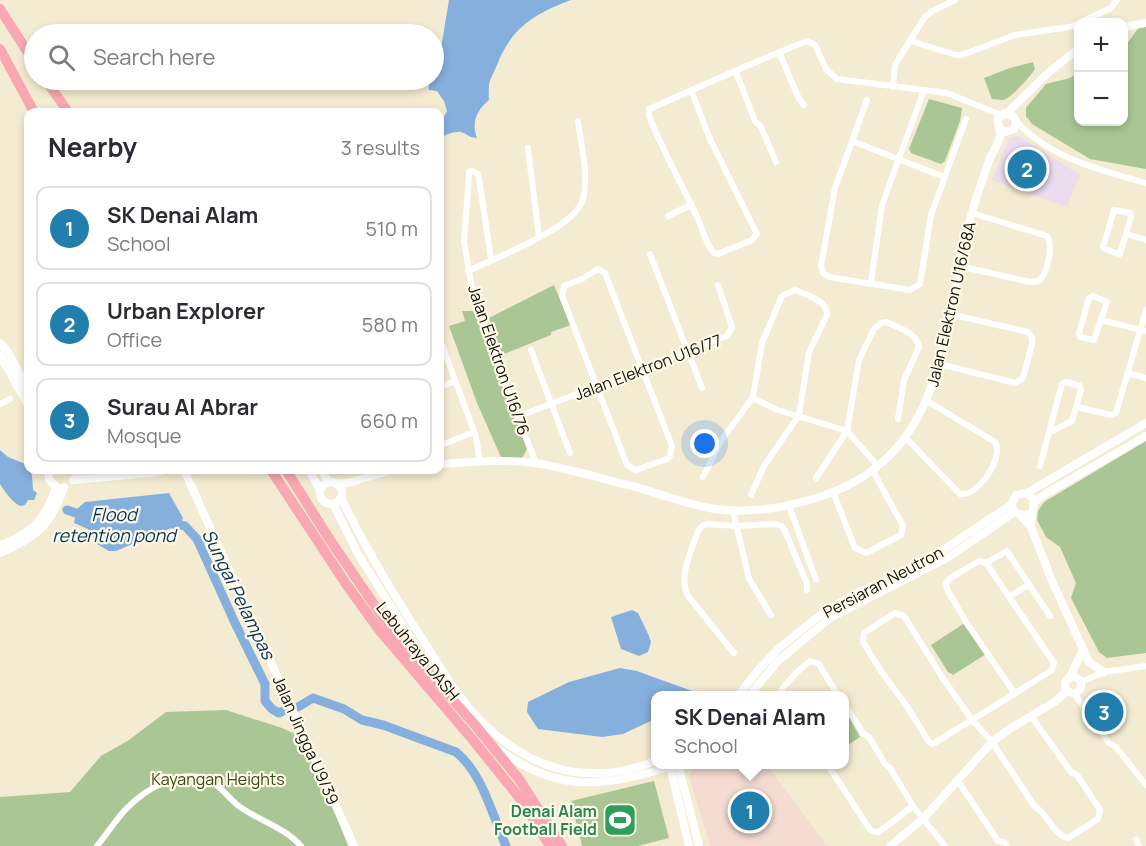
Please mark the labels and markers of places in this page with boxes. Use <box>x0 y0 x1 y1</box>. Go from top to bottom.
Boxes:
pin: 2 <box>1008 146 1046 192</box>
pin: 3 <box>1084 690 1124 734</box>
pin: 1 <box>730 788 770 834</box>
place label: Denai Alam Football Field <box>494 800 597 840</box>
sports icon: Denai Alam Football Field <box>602 802 638 838</box>

